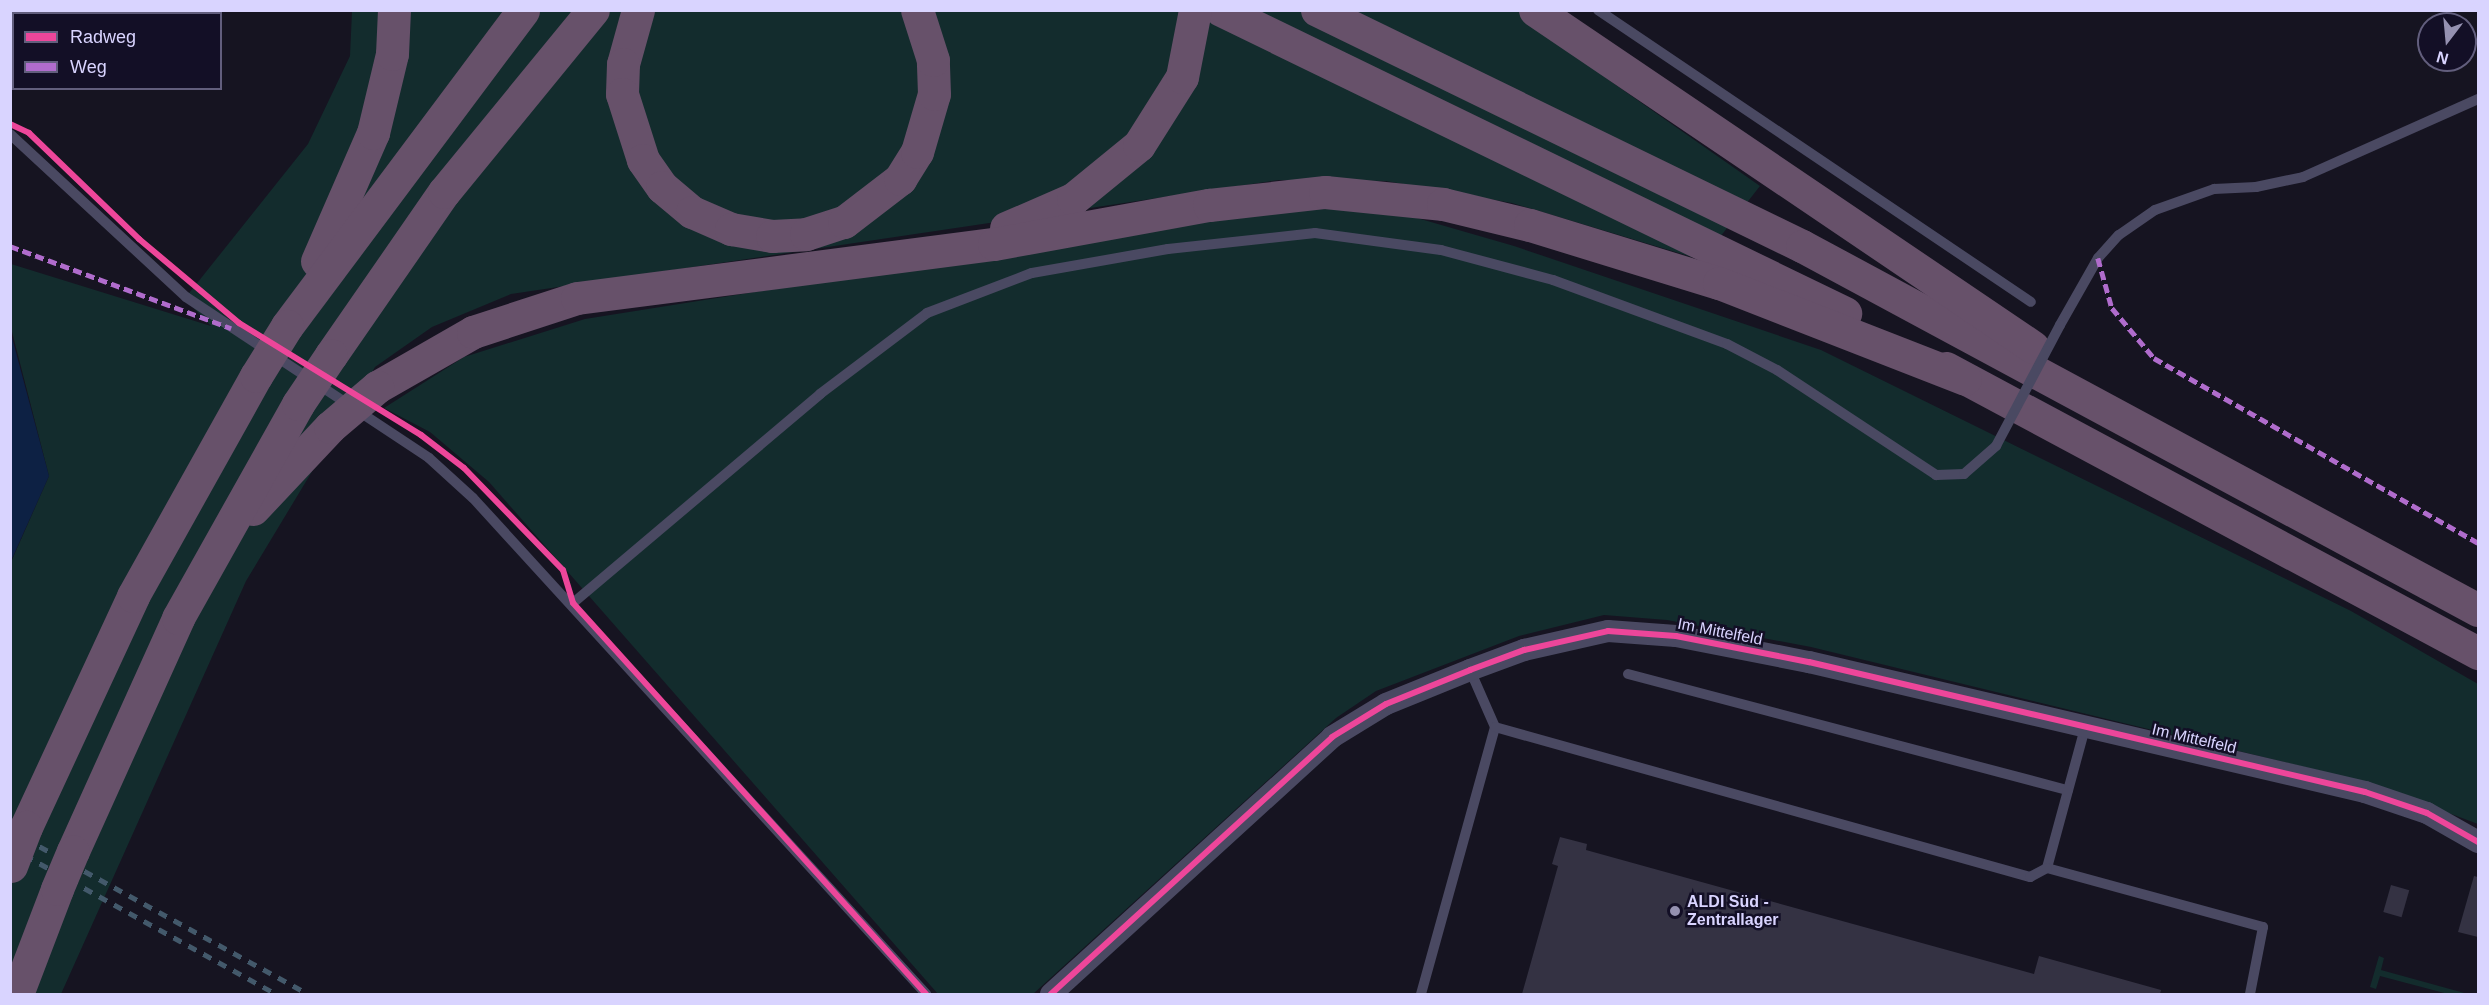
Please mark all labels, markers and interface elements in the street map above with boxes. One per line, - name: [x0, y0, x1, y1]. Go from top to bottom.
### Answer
- legend: [12, 12, 222, 90]
- north arrow: [2417, 12, 2477, 72]
- text: Radweg: [70, 27, 136, 47]
- text: N: [2435, 48, 2450, 68]
- text: Weg: [70, 57, 107, 77]
- street label: Im Mittelfeld: [1676, 614, 1764, 650]
- street label: Im Mittelfeld: [2150, 720, 2238, 758]
- place label: ALDI Süd - Zentrallager: [1687, 892, 1779, 930]
- marker: ALDI Süd - Zentrallager: [1668, 904, 1682, 918]

